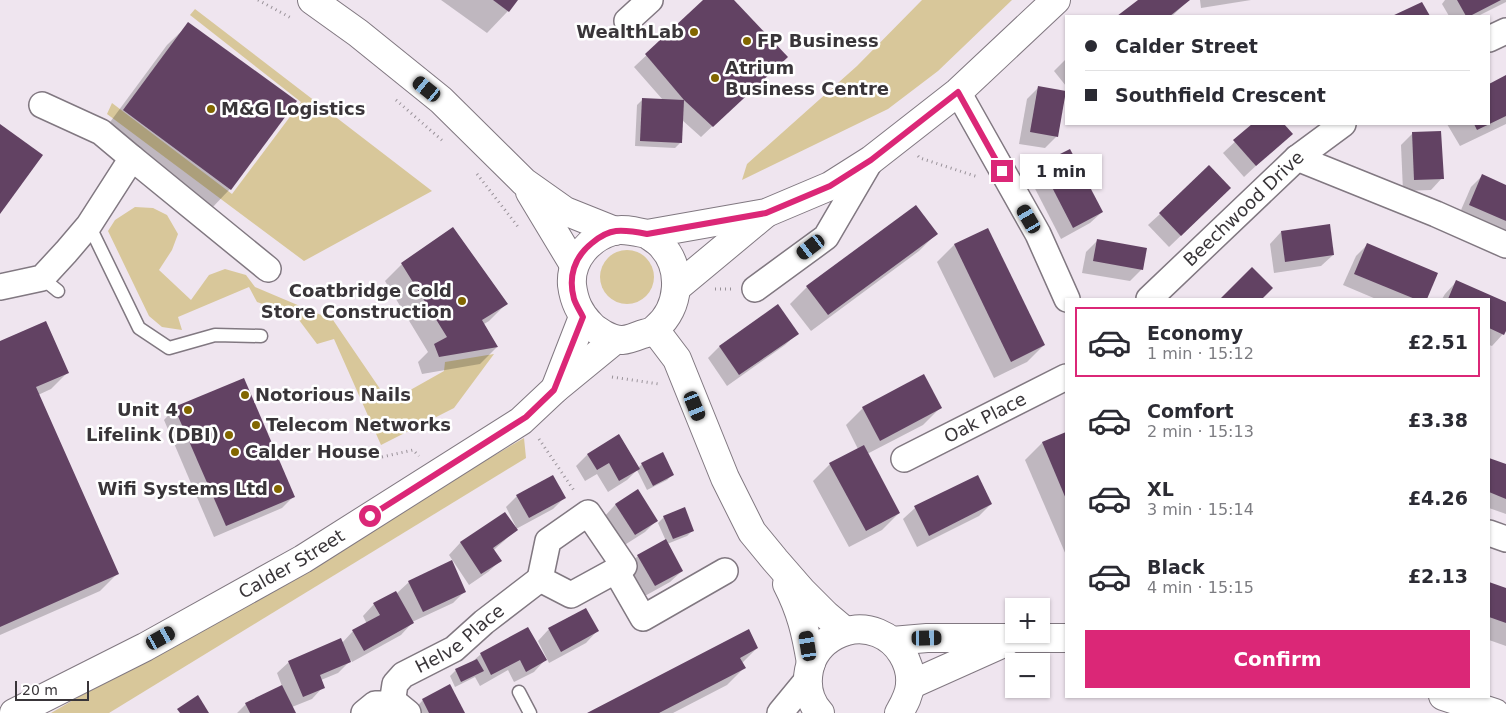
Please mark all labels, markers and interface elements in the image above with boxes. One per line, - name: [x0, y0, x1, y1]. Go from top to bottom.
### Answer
- place label: WealthLab: [576, 21, 684, 42]
- marker: WealthLab: [688, 26, 700, 38]
- place label: FP Business: [757, 30, 879, 51]
- marker: FP Business: [741, 35, 753, 47]
- text: Calder Street: [1115, 35, 1258, 57]
- place label: Atrium Business Centre: [725, 57, 889, 99]
- marker: Atrium Business Centre: [709, 72, 721, 84]
- car: [410, 74, 443, 104]
- text: Southfield Crescent: [1115, 84, 1326, 106]
- place label: M&G Logistics: [221, 98, 365, 119]
- marker: M&G Logistics: [205, 103, 217, 115]
- street label: Beechwood Drive: [1179, 146, 1308, 270]
- callout: 1 min: [1020, 154, 1102, 188]
- route end: [991, 160, 1013, 182]
- text: 1 min: [1036, 162, 1086, 181]
- car: [1015, 202, 1042, 236]
- car: [794, 232, 827, 262]
- place label: Coatbridge Cold Store Construction: [261, 280, 452, 322]
- marker: Coatbridge Cold Store Construction: [456, 295, 468, 307]
- icon: car: [1087, 320, 1132, 365]
- text: Economy: [1147, 322, 1243, 344]
- text: £2.51: [1408, 331, 1468, 353]
- text: 1 min · 15:12: [1147, 344, 1254, 363]
- place label: Notorious Nails: [255, 384, 411, 405]
- street label: Oak Place: [940, 388, 1030, 447]
- marker: Notorious Nails: [239, 389, 251, 401]
- car: [682, 389, 707, 423]
- icon: car: [1087, 398, 1132, 443]
- place label: Unit 4: [117, 399, 178, 420]
- text: Comfort: [1147, 400, 1234, 422]
- marker: Unit 4: [182, 404, 194, 416]
- text: £3.38: [1408, 409, 1468, 431]
- place label: Telecom Networks: [266, 414, 451, 435]
- marker: Telecom Networks: [250, 419, 262, 431]
- text: 2 min · 15:13: [1147, 422, 1254, 441]
- place label: Lifelink (DBI): [86, 424, 219, 445]
- marker: Lifelink (DBI): [223, 429, 235, 441]
- place label: Calder House: [245, 441, 380, 462]
- marker: Calder House: [229, 446, 241, 458]
- icon: car: [1087, 476, 1132, 521]
- place label: Wifi Systems Ltd: [97, 478, 268, 499]
- text: XL: [1147, 478, 1174, 500]
- marker: Wifi Systems Ltd: [272, 483, 284, 495]
- text: £4.26: [1408, 487, 1468, 509]
- text: 3 min · 15:14: [1147, 500, 1254, 519]
- route start: [359, 505, 381, 527]
- street label: Calder Street: [235, 525, 348, 603]
- icon: car: [1087, 554, 1132, 599]
- text: Black: [1147, 556, 1205, 578]
- text: £2.13: [1408, 565, 1468, 587]
- text: 4 min · 15:15: [1147, 578, 1254, 597]
- map controls: [1005, 598, 1050, 698]
- button: +: [1005, 598, 1050, 643]
- street label: Helve Place: [412, 599, 508, 677]
- car: [144, 624, 177, 652]
- car: [798, 630, 817, 662]
- car: [911, 630, 942, 646]
- button: Confirm: [1085, 630, 1470, 688]
- button: −: [1005, 653, 1050, 698]
- scale bar: [15, 678, 89, 701]
- text: 20 m: [22, 682, 58, 698]

